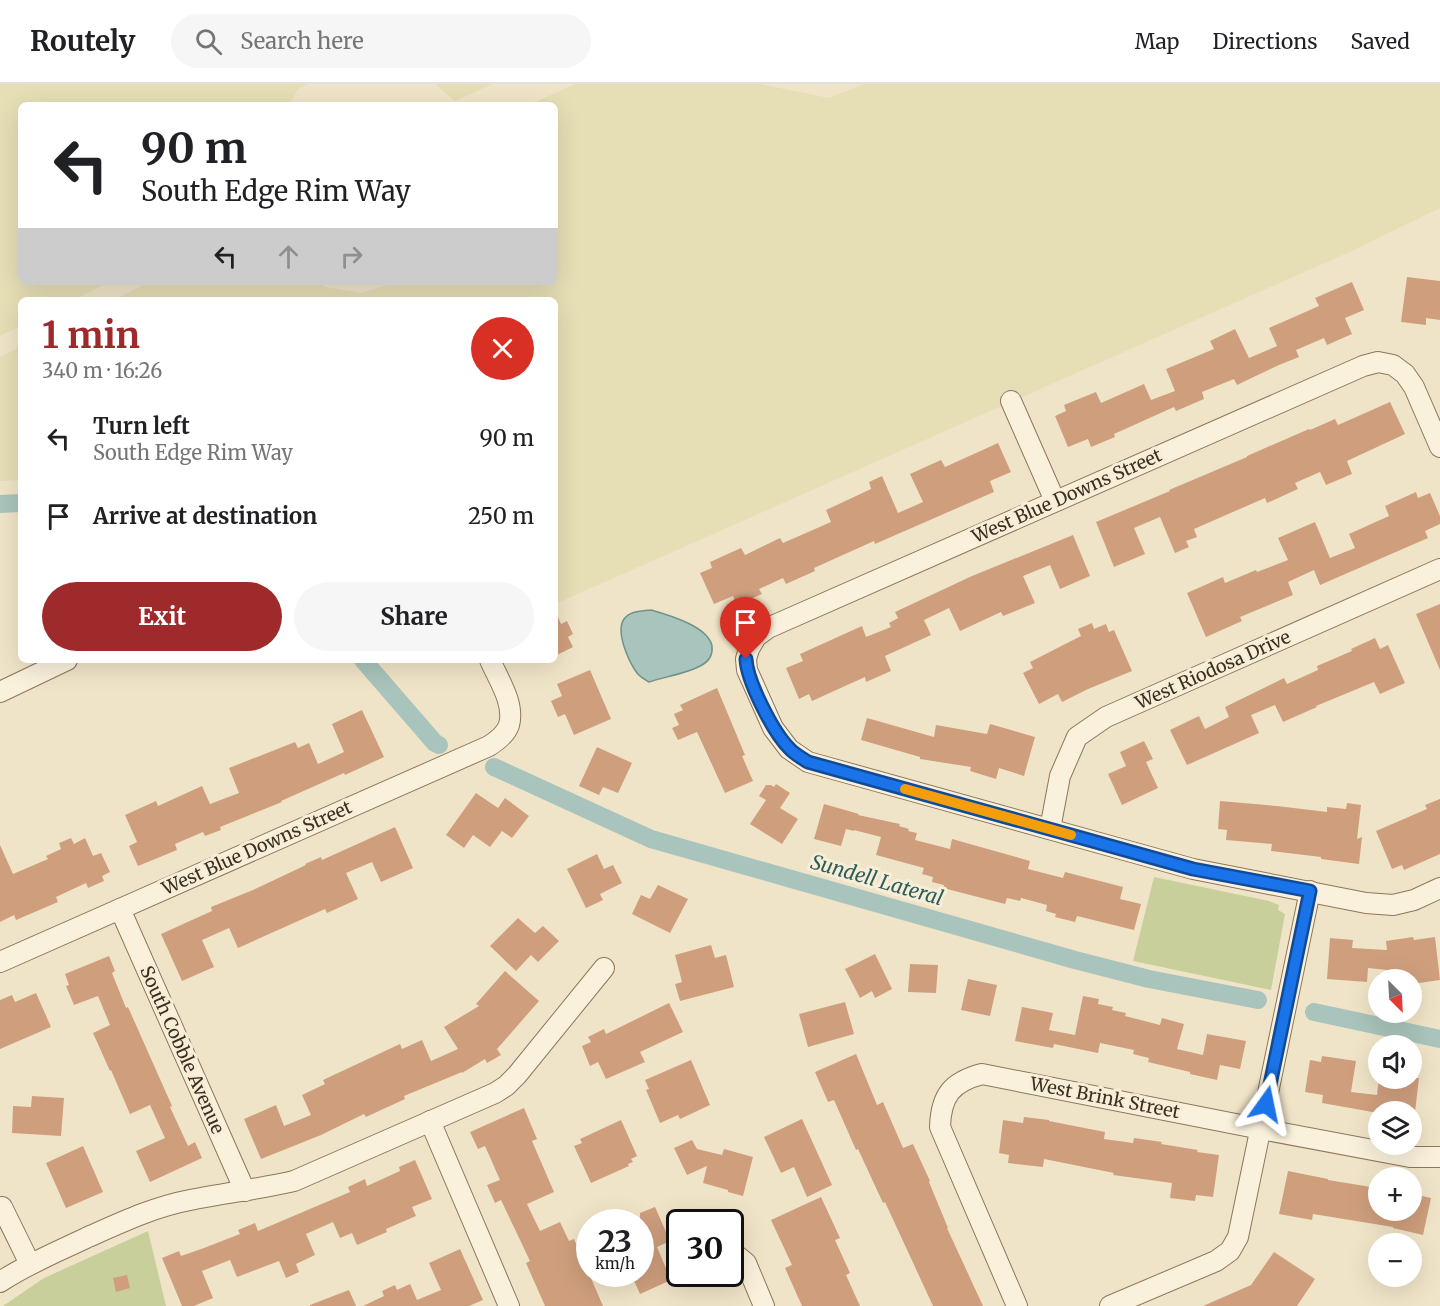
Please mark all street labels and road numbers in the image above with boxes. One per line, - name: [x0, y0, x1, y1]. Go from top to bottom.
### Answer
- street label: West Blue Downs Street: [967, 443, 1165, 548]
- street label: West Riodosa Drive: [1131, 625, 1294, 714]
- street label: West Blue Downs Street: [157, 795, 355, 900]
- street label: South Cobble Avenue: [135, 962, 230, 1137]
- street label: West Brink Street: [1027, 1072, 1182, 1123]

